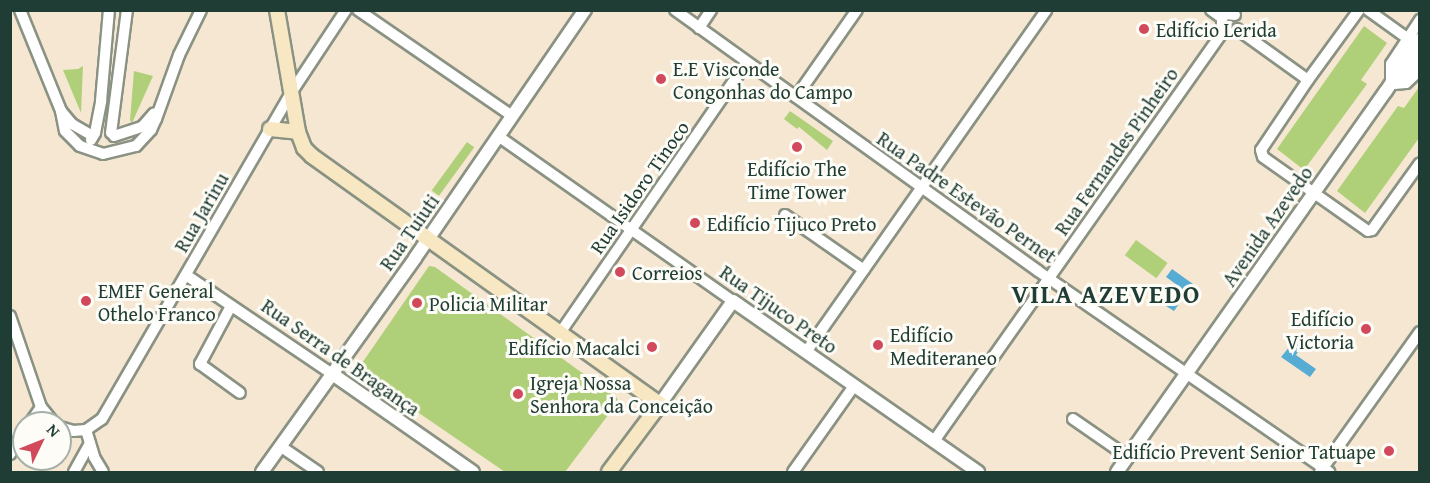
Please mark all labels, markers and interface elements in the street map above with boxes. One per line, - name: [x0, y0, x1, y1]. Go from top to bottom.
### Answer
- place label: Edifício Lerida: [1156, 17, 1277, 41]
- marker: Edifício Lerida: [1137, 22, 1151, 36]
- place label: E.E Visconde Congonhas do Campo: [673, 56, 853, 103]
- street label: Rua Fernandes Pinheiro: [1049, 63, 1183, 239]
- marker: E.E Visconde Congonhas do Campo: [654, 72, 668, 86]
- street label: Rua Isidoro Tinoco: [584, 116, 694, 258]
- street label: Rua Padre Estevão Pernet: [873, 126, 1061, 268]
- marker: Edifício The Time Tower: [790, 140, 804, 154]
- place label: Edifício The Time Tower: [747, 156, 847, 203]
- street label: Avenida Azevedo: [1217, 161, 1317, 291]
- street label: Rua Jarinu: [169, 168, 233, 256]
- street label: Rua Tuiuti: [374, 189, 444, 275]
- place label: Edifício Tijuco Preto: [707, 211, 876, 235]
- marker: Edifício Tijuco Preto: [688, 216, 702, 230]
- place label: Correios: [632, 260, 702, 284]
- street label: Rua Tijuco Preto: [716, 260, 842, 358]
- marker: Correios: [613, 265, 627, 279]
- place label: EMEF General Othelo Franco: [98, 278, 216, 325]
- district label: VILA AZEVEDO: [1011, 278, 1201, 310]
- place label: Policia Militar: [429, 291, 548, 315]
- street label: Rua Serra de Bragança: [257, 293, 425, 421]
- marker: EMEF General Othelo Franco: [79, 294, 93, 308]
- marker: Policia Militar: [410, 296, 424, 310]
- place label: Edifício Victoria: [1286, 306, 1354, 353]
- place label: Edifício Mediteraneo: [890, 322, 997, 369]
- marker: Edifício Victoria: [1359, 322, 1373, 336]
- place label: Edifício Macalci: [508, 335, 640, 359]
- marker: Edifício Mediteraneo: [871, 338, 885, 352]
- marker: Edifício Macalci: [645, 340, 659, 354]
- place label: Igreja Nossa Senhora da Conceição: [530, 371, 713, 418]
- marker: Igreja Nossa Senhora da Conceição: [511, 387, 525, 401]
- north arrow: [12, 411, 72, 471]
- text: N: [41, 418, 66, 442]
- place label: Edifício Prevent Senior Tatuape: [1113, 439, 1376, 463]
- marker: Edifício Prevent Senior Tatuape: [1380, 442, 1398, 460]

